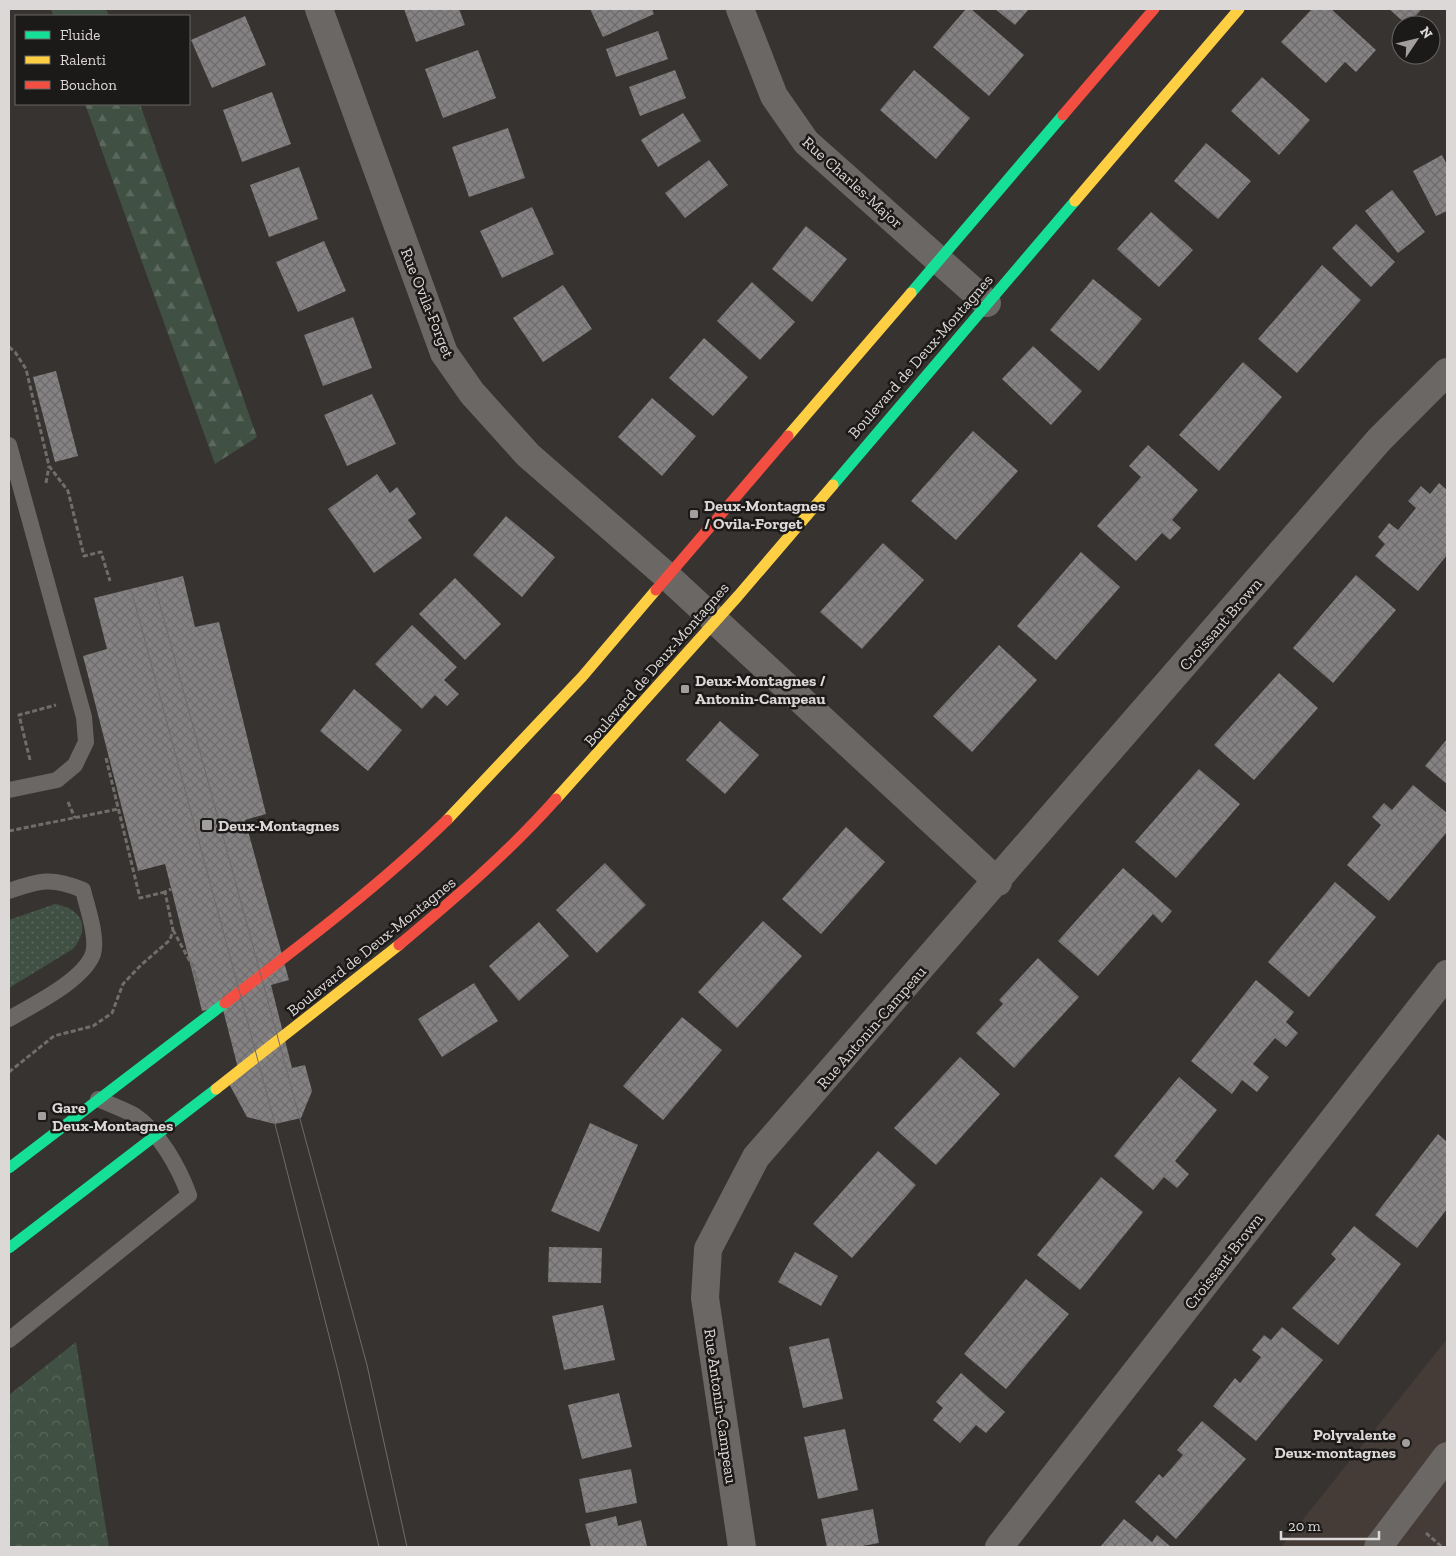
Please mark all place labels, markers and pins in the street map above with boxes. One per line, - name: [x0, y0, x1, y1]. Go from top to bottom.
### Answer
- place label: Deux-Montagnes / Ovila-Forget: [704, 496, 825, 533]
- marker: Deux-Montagnes / Ovila-Forget: [688, 508, 700, 520]
- place label: Deux-Montagnes / Antonin-Campeau: [695, 671, 826, 708]
- marker: Deux-Montagnes / Antonin-Campeau: [679, 683, 691, 695]
- place label: Deux-Montagnes: [218, 816, 339, 835]
- marker: Deux-Montagnes: [200, 818, 214, 832]
- place label: Gare Deux-Montagnes: [52, 1098, 173, 1135]
- marker: Gare Deux-Montagnes: [36, 1110, 48, 1122]
- place label: Polyvalente Deux-montagnes: [1275, 1425, 1396, 1462]
- marker: Polyvalente Deux-montagnes: [1400, 1437, 1412, 1449]

